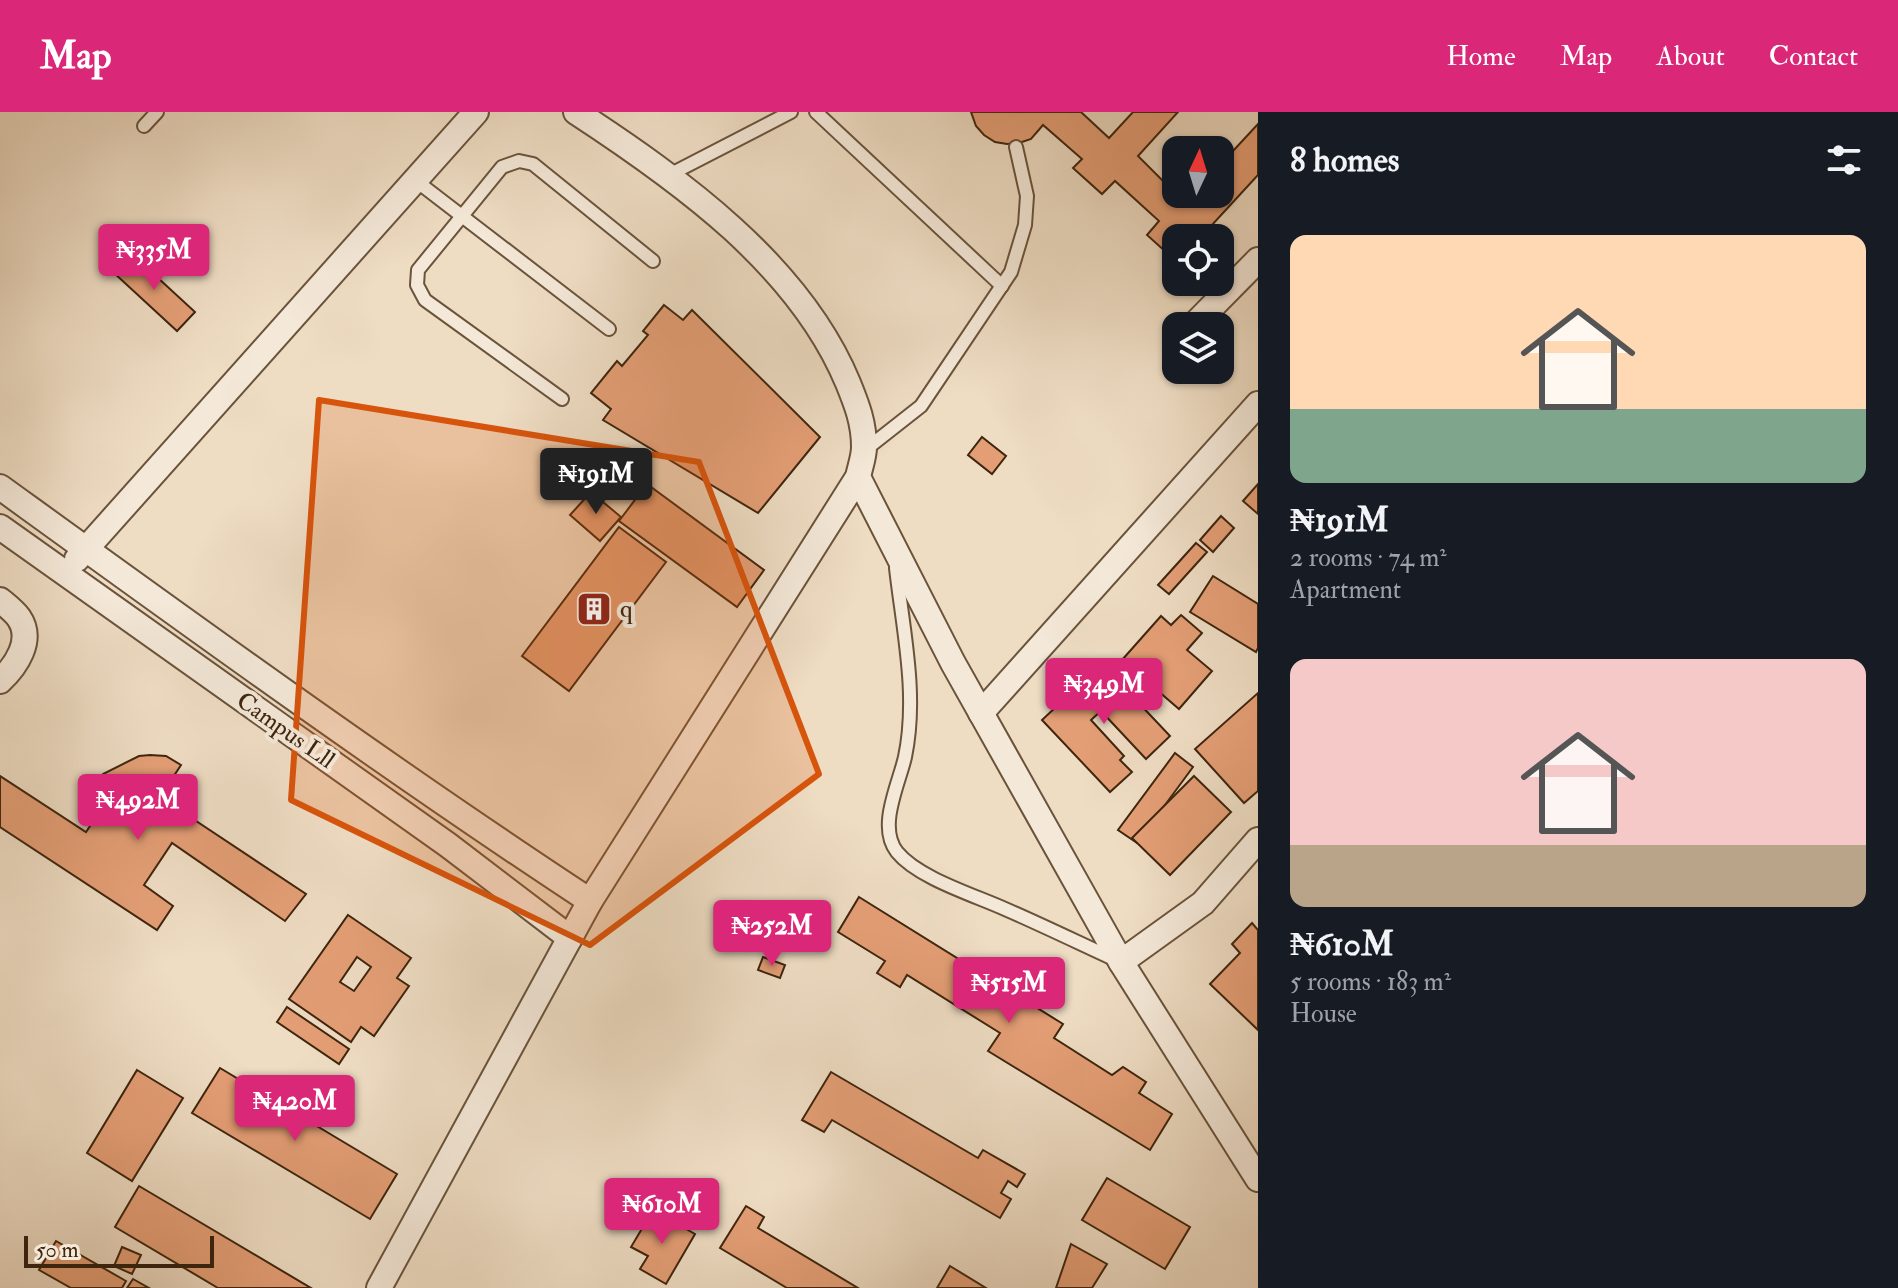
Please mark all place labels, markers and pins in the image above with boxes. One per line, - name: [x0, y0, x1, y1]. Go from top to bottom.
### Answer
- pin: ₦335M: [98, 224, 210, 292]
- pin: ₦191M: [540, 448, 652, 516]
- building icon: q: [575, 590, 613, 628]
- place label: q: [620, 594, 633, 625]
- pin: ₦349M: [1048, 658, 1160, 726]
- pin: ₦492M: [82, 774, 194, 842]
- pin: ₦252M: [716, 900, 828, 968]
- pin: ₦515M: [953, 957, 1065, 1025]
- pin: ₦420M: [239, 1075, 351, 1143]
- pin: ₦610M: [606, 1178, 718, 1246]

